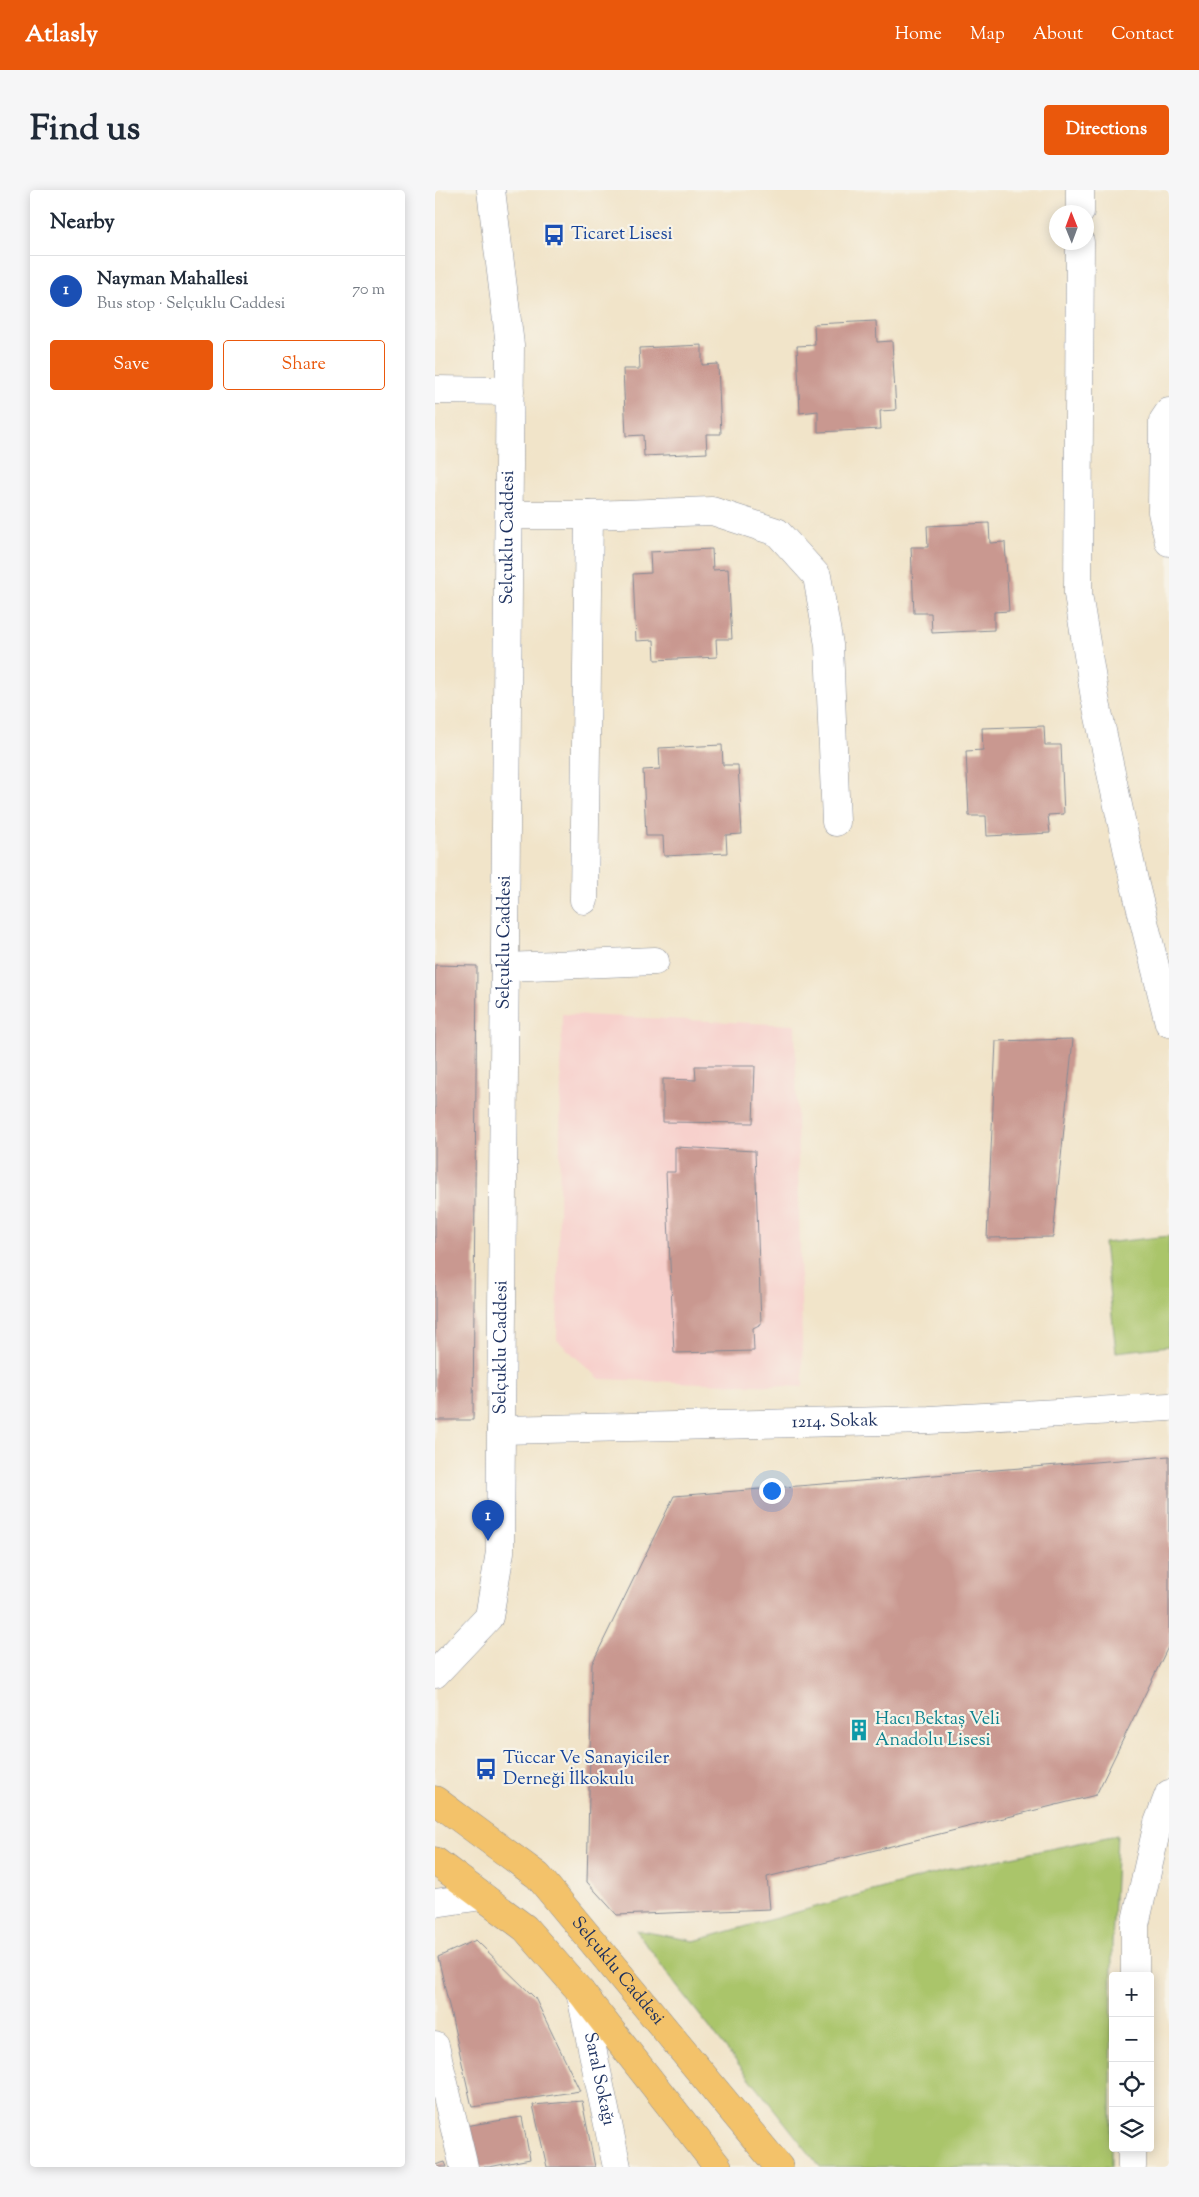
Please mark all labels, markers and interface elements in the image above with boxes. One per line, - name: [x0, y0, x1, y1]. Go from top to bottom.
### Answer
- text: Atlasly: [25, 18, 98, 52]
- text: Home: [895, 22, 942, 48]
- text: Map: [970, 22, 1005, 48]
- text: About: [1033, 22, 1083, 48]
- text: Contact: [1111, 22, 1174, 48]
- text: Find us: [30, 105, 140, 156]
- button: Directions: [1044, 105, 1169, 155]
- north arrow: [1049, 205, 1094, 250]
- text: Nearby: [50, 208, 115, 238]
- bus stop icon: Ticaret Lisesi: [541, 222, 567, 248]
- place label: Ticaret Lisesi: [571, 222, 673, 248]
- text: Nayman Mahallesi: [97, 266, 248, 293]
- text: 1: [63, 279, 69, 302]
- text: 70 m: [352, 279, 385, 302]
- text: Bus stop · Selçuklu Caddesi: [97, 293, 285, 316]
- button: Save: [50, 340, 213, 390]
- button: Share: [223, 340, 385, 390]
- street label: Selçuklu Caddesi: [495, 470, 522, 605]
- street label: Selçuklu Caddesi: [491, 875, 519, 1010]
- street label: Selçuklu Caddesi: [488, 1280, 515, 1415]
- street label: 1214. Sokak: [791, 1408, 879, 1436]
- your location: [759, 1478, 785, 1504]
- pin: 1: [472, 1500, 504, 1541]
- place label: Hacı Bektaş Veli Anadolu Lisesi: [875, 1707, 1000, 1754]
- building icon: Hacı Bektaş Veli Anadolu Lisesi: [846, 1717, 872, 1743]
- place label: Tüccar Ve Sanayiciler Derneği İlkokulu: [503, 1746, 669, 1793]
- bus stop icon: Tüccar Ve Sanayiciler Derneği İlkokulu: [473, 1756, 499, 1782]
- street label: Selçuklu Caddesi: [564, 1912, 670, 2031]
- map controls: [1109, 1972, 1154, 2152]
- button: +: [1109, 1972, 1154, 2017]
- button: −: [1109, 2017, 1154, 2062]
- street label: Saral Sokağı: [576, 2030, 621, 2128]
- button: locate: [1109, 2062, 1154, 2107]
- button: layers: [1109, 2107, 1154, 2152]

